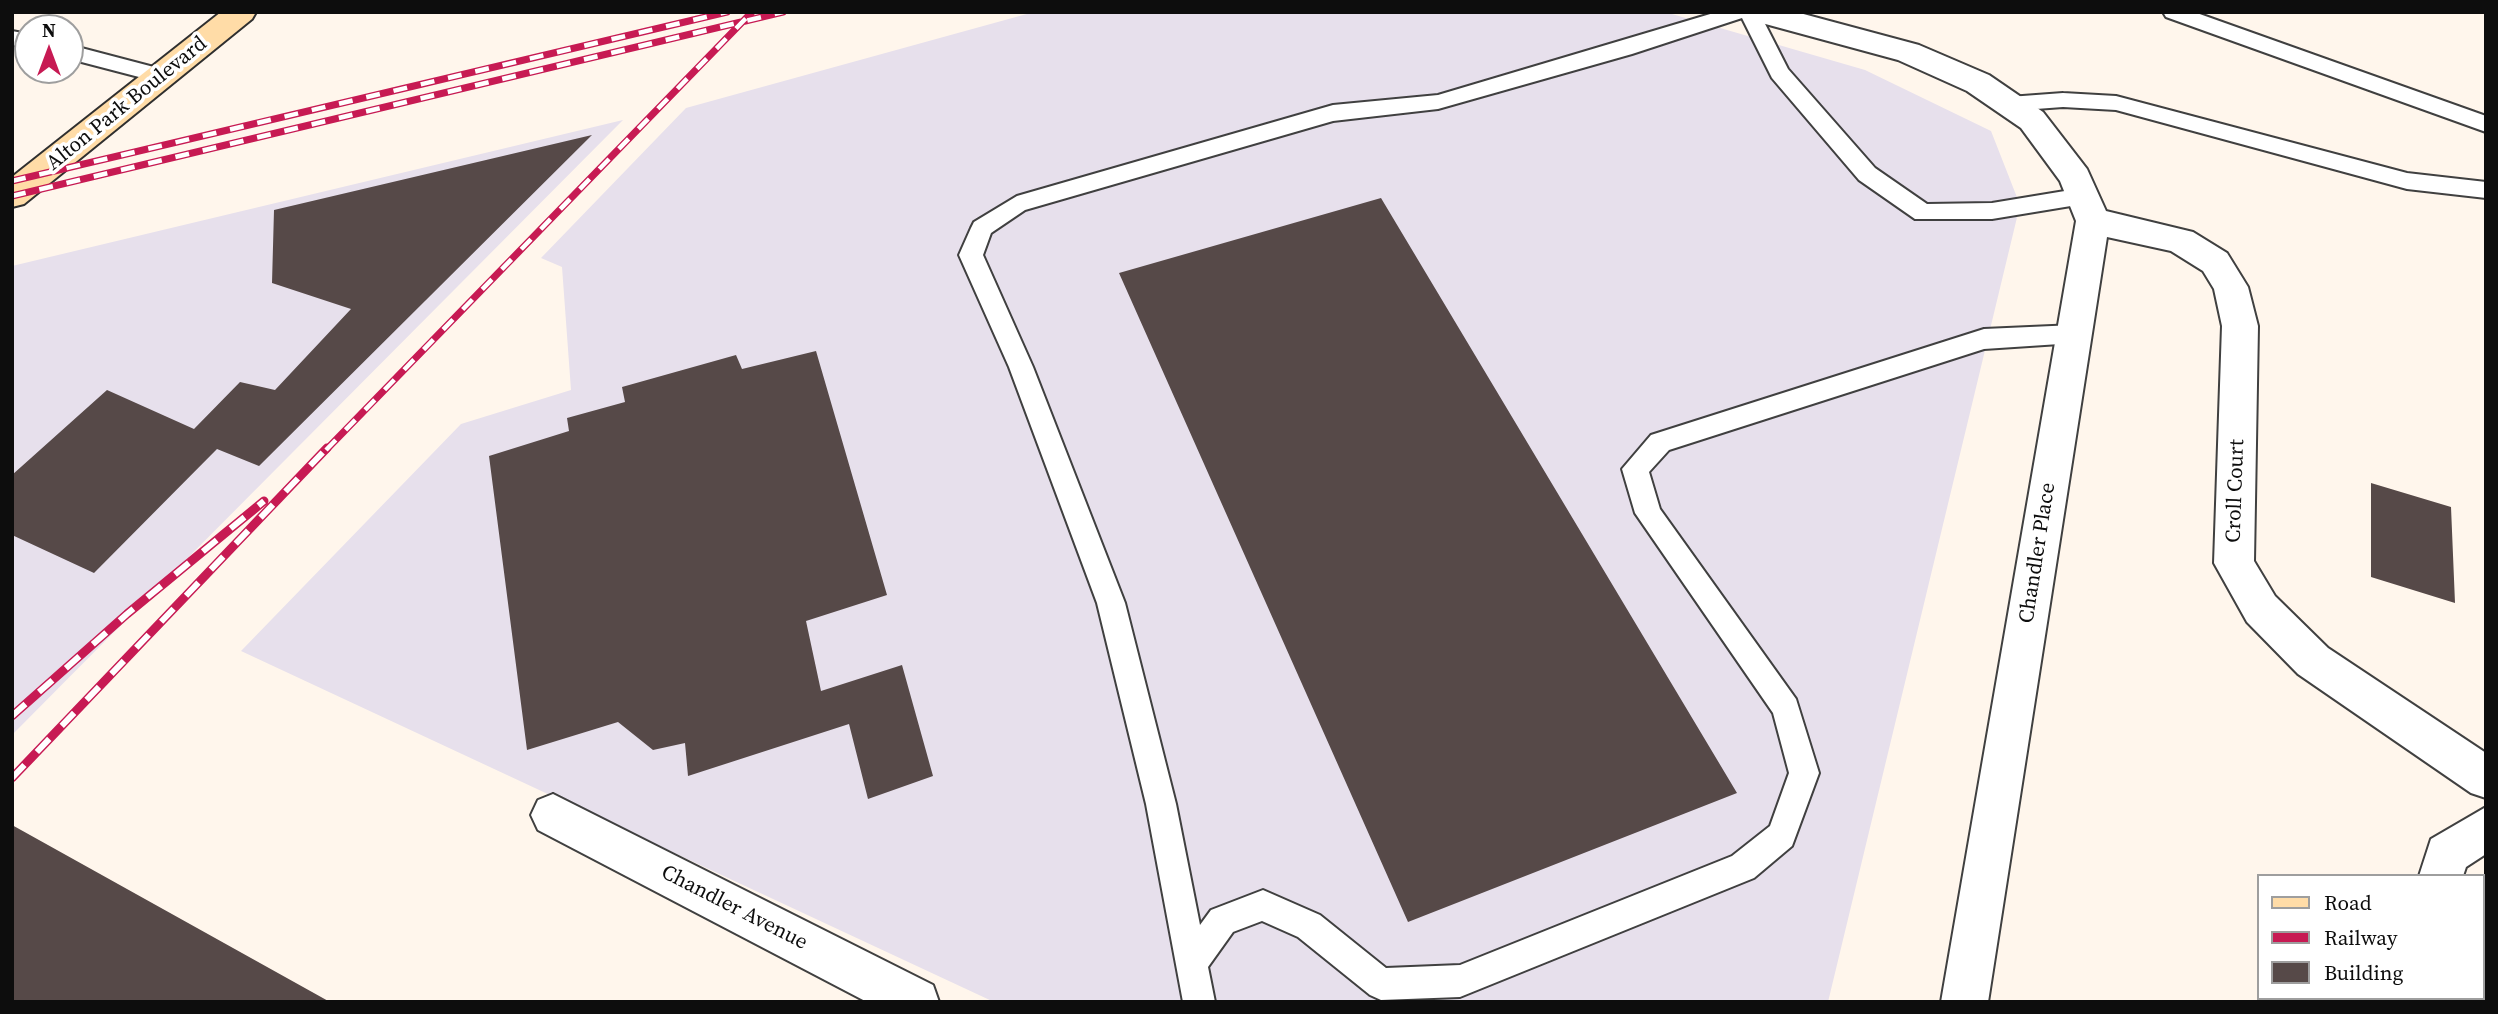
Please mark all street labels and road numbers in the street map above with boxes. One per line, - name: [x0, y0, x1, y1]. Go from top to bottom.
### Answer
- street label: Alton Park Boulevard: [42, 32, 212, 176]
- street label: Croll Court: [2222, 439, 2250, 543]
- street label: Chandler Place: [2014, 481, 2062, 625]
- street label: Chandler Avenue: [657, 860, 811, 956]

